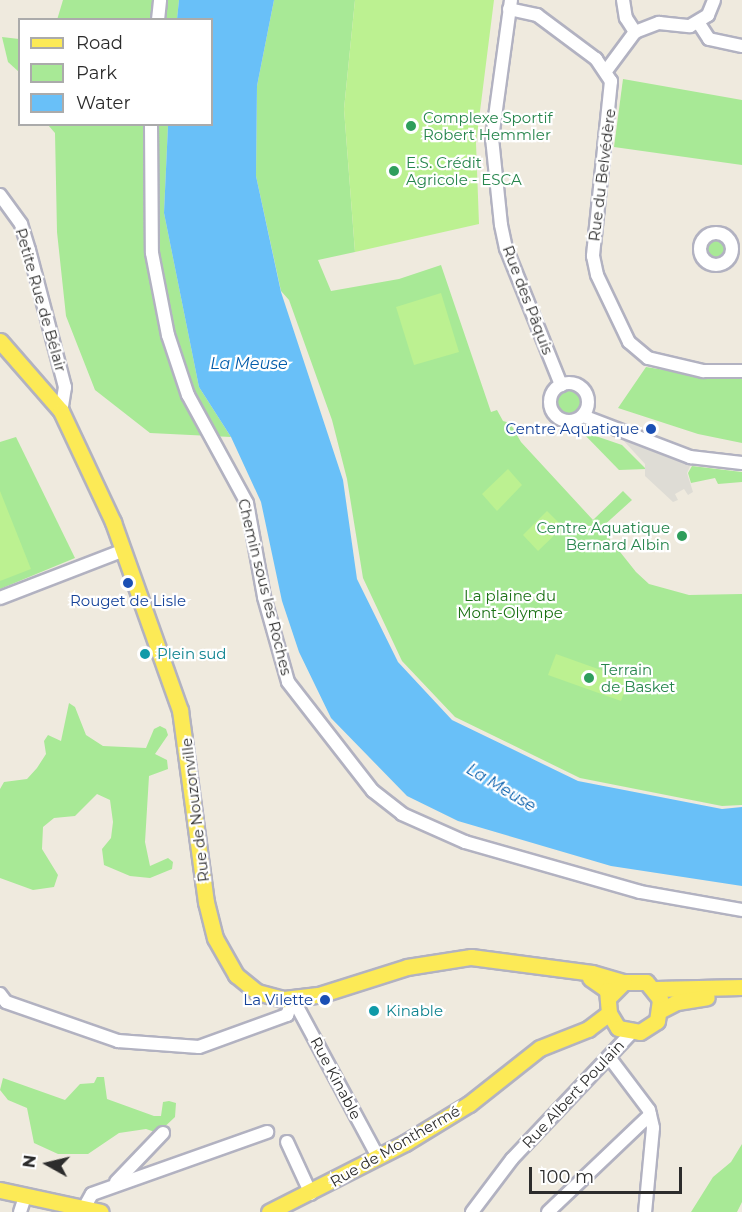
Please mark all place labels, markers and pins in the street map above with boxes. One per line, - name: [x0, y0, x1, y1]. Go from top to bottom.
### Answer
- place label: Complexe Sportif Robert Hemmler: [423, 108, 553, 143]
- marker: Complexe Sportif Robert Hemmler: [404, 119, 418, 133]
- place label: E.S. Crédit Agricole - ESCA: [406, 153, 522, 188]
- marker: E.S. Crédit Agricole - ESCA: [387, 164, 401, 178]
- place label: Centre Aquatique: [505, 420, 639, 438]
- marker: Centre Aquatique: [644, 422, 658, 436]
- place label: Centre Aquatique Bernard Albin: [536, 518, 670, 553]
- marker: Centre Aquatique Bernard Albin: [675, 529, 689, 543]
- marker: Rouget de Lisle: [121, 576, 135, 590]
- place label: Rouget de Lisle: [70, 592, 186, 610]
- place label: Plein sud: [157, 645, 227, 663]
- marker: Plein sud: [138, 647, 152, 661]
- place label: Terrain de Basket: [601, 660, 675, 695]
- marker: Terrain de Basket: [582, 671, 596, 685]
- place label: La Vilette: [243, 991, 313, 1009]
- marker: La Vilette: [318, 993, 332, 1007]
- place label: Kinable: [386, 1002, 443, 1020]
- marker: Kinable: [367, 1004, 381, 1018]

